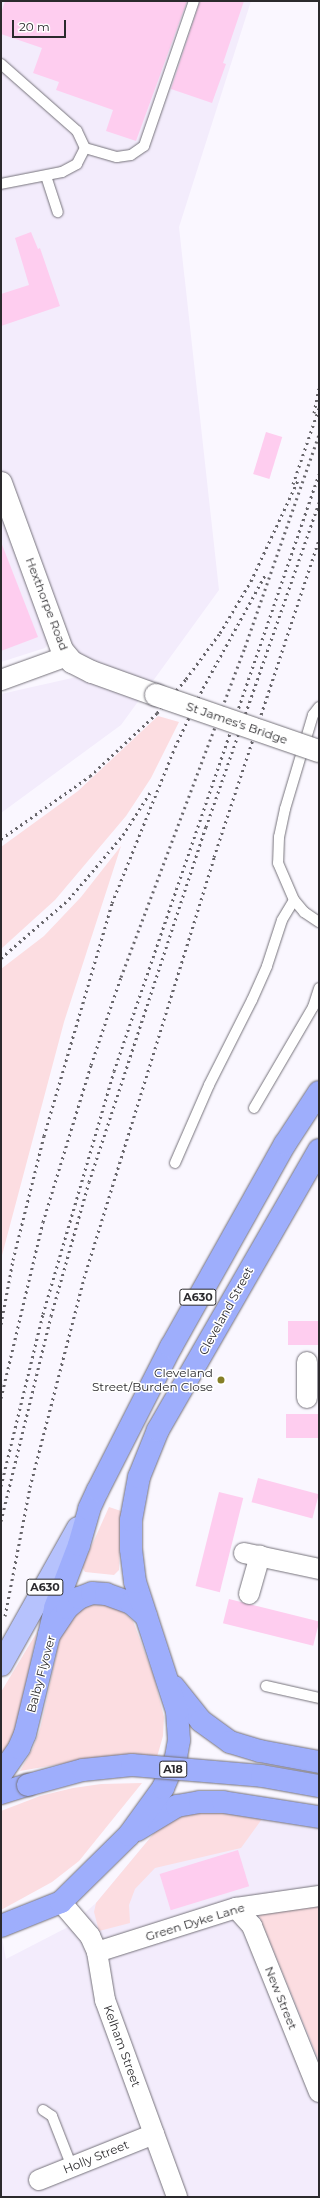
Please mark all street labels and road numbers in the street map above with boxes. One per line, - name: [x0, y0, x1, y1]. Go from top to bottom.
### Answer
- street label: Hexthorpe Road: [23, 556, 71, 652]
- street label: St James's Bridge: [184, 699, 290, 747]
- street label: Cleveland Street: [196, 1264, 256, 1358]
- road number: A630: [179, 1288, 217, 1306]
- road number: A630: [26, 1578, 64, 1596]
- street label: Balby Flyover: [24, 1634, 58, 1714]
- road number: A18: [159, 1760, 187, 1778]
- street label: Green Dyke Lane: [144, 1900, 246, 1944]
- street label: New Street: [262, 1964, 300, 2032]
- street label: Kelham Street: [101, 2003, 143, 2089]
- street label: Holly Street: [61, 2137, 131, 2177]

